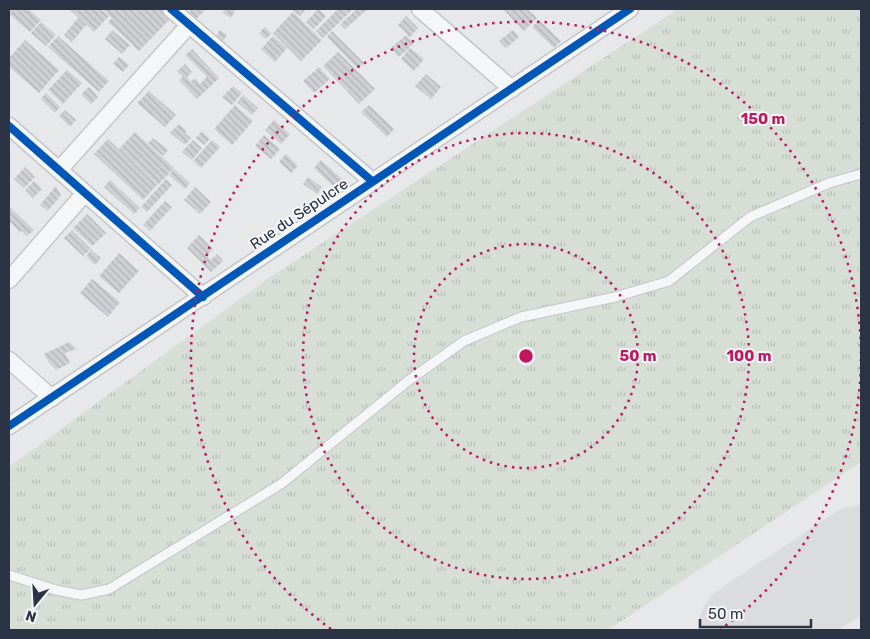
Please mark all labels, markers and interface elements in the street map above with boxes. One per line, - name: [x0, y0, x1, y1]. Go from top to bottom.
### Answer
- text: 150 m: [741, 110, 785, 128]
- street label: Rue du Sépulcre: [247, 175, 351, 253]
- centre of rings: [517, 347, 535, 365]
- text: 50 m: [620, 347, 656, 365]
- text: 100 m: [727, 347, 771, 365]
- north arrow: [10, 579, 60, 629]
- scale bar: [700, 596, 811, 628]
- text: 50 m: [708, 605, 743, 623]
- text: N: [24, 606, 39, 626]

